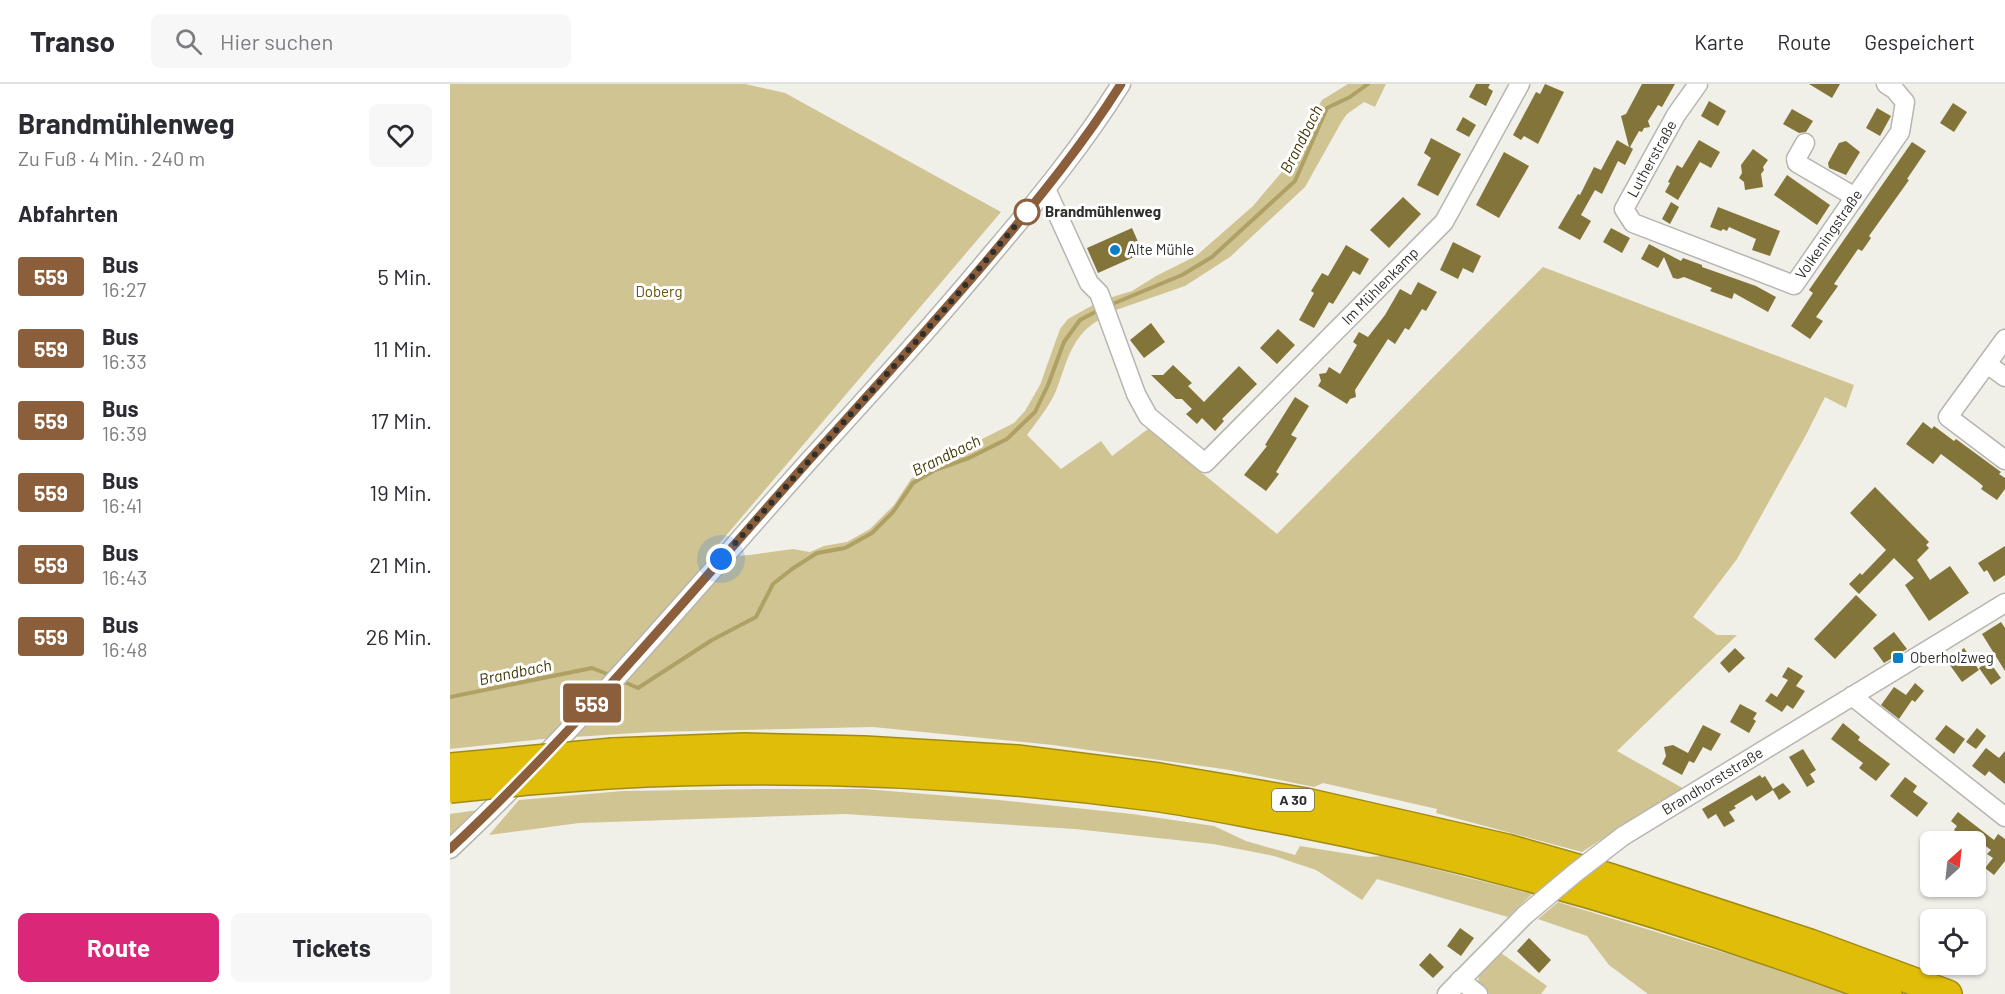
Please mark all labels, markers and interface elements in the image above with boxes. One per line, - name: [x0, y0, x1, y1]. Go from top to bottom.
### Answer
- search box: [151, 14, 571, 68]
- text: Transo: [30, 24, 115, 58]
- icon: search: [172, 25, 205, 58]
- text: Hier suchen: [220, 28, 333, 54]
- text: Karte: [1694, 29, 1744, 54]
- text: Route: [1777, 29, 1831, 54]
- text: Gespeichert: [1864, 29, 1975, 54]
- water label: Brandbach: [1275, 102, 1326, 176]
- button: heart: [369, 104, 432, 167]
- text: Brandmühlenweg: [18, 106, 234, 140]
- street label: Lutherstraße: [1623, 117, 1680, 200]
- text: Zu Fuß · 4 Min. · 240 m: [18, 146, 205, 170]
- street label: Volkeningstraße: [1791, 186, 1865, 282]
- marker: Brandmühlenweg: [1014, 199, 1040, 225]
- text: Abfahrten: [18, 200, 118, 226]
- place label: Brandmühlenweg: [1045, 202, 1161, 220]
- place label: Alte Mühle: [1127, 240, 1194, 258]
- marker: Alte Mühle: [1108, 243, 1122, 257]
- street label: Im Mühlenkamp: [1337, 243, 1422, 328]
- text: Bus: [102, 251, 139, 277]
- text: 5 Min.: [377, 263, 432, 289]
- text: 559: [34, 264, 68, 289]
- text: 16:27: [102, 277, 146, 301]
- park label: Doberg: [636, 282, 682, 300]
- text: Bus: [102, 323, 139, 349]
- text: 11 Min.: [373, 335, 432, 361]
- text: 559: [34, 336, 68, 361]
- text: 16:33: [102, 349, 147, 373]
- text: Bus: [102, 395, 139, 421]
- text: 17 Min.: [371, 407, 432, 433]
- text: 559: [34, 408, 68, 433]
- text: 16:39: [102, 421, 147, 445]
- water label: Brandbach: [908, 430, 983, 479]
- text: Bus: [102, 467, 139, 493]
- text: 19 Min.: [370, 479, 432, 505]
- text: 559: [34, 480, 68, 505]
- text: 16:41: [102, 493, 142, 517]
- text: Bus: [102, 539, 139, 565]
- your location: [706, 544, 736, 574]
- text: 21 Min.: [370, 551, 432, 577]
- text: 559: [34, 552, 68, 577]
- text: 16:43: [102, 565, 147, 589]
- text: Bus: [102, 611, 139, 637]
- text: 26 Min.: [366, 623, 432, 649]
- text: 559: [34, 624, 68, 649]
- text: 16:48: [102, 637, 148, 661]
- place label: Oberholzweg: [1910, 648, 1994, 666]
- marker: Oberholzweg: [1891, 651, 1905, 665]
- water label: Brandbach: [477, 655, 553, 688]
- line badge: 559: [558, 684, 626, 722]
- text: 559: [575, 691, 609, 716]
- street label: Brandhorststraße: [1658, 743, 1766, 818]
- road number: A 30: [1272, 789, 1314, 811]
- north arrow: [1920, 831, 1986, 897]
- map controls: [1920, 831, 1986, 975]
- button: locate: [1920, 909, 1986, 975]
- button: Route: [18, 913, 219, 982]
- button: Tickets: [231, 913, 432, 982]

